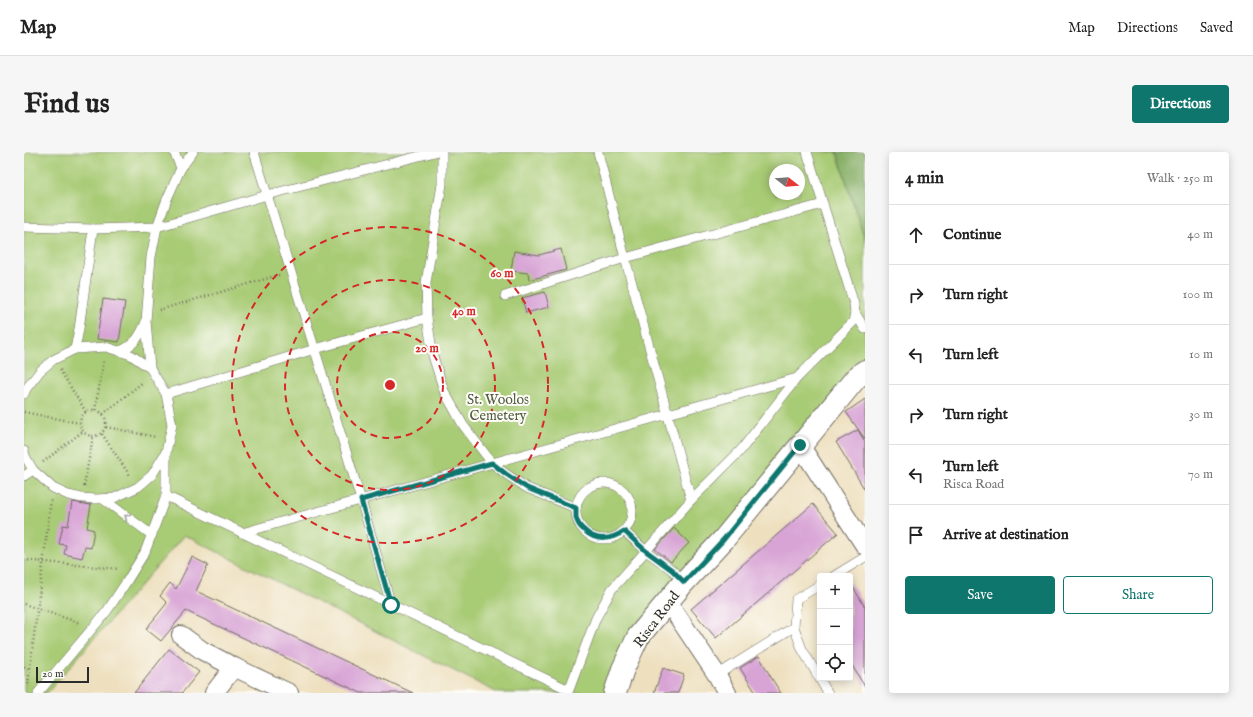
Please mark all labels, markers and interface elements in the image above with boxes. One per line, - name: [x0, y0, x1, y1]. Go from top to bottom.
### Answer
- text: Map: [20, 16, 56, 40]
- text: Map: [1068, 19, 1095, 37]
- text: Directions: [1117, 19, 1178, 37]
- text: Saved: [1200, 19, 1233, 37]
- button: Directions: [1132, 85, 1229, 123]
- text: Find us: [24, 87, 110, 122]
- north arrow: [769, 164, 805, 200]
- text: 4 min: [905, 168, 944, 189]
- text: Walk · 250 m: [1147, 170, 1213, 187]
- icon: ahead: [905, 224, 927, 246]
- text: Continue: [943, 225, 1001, 244]
- text: 40 m: [1187, 226, 1213, 243]
- text: 60 m: [491, 266, 514, 281]
- icon: right: [905, 284, 927, 306]
- text: Turn right: [943, 285, 1008, 304]
- text: 100 m: [1183, 286, 1213, 303]
- text: 40 m: [452, 304, 477, 319]
- text: 20 m: [415, 341, 439, 356]
- icon: left: [905, 344, 927, 366]
- text: Turn left: [943, 345, 999, 364]
- text: 10 m: [1189, 346, 1213, 363]
- centre of rings: [383, 378, 397, 392]
- park label: St. Woolos Cemetery: [467, 391, 529, 425]
- icon: right: [905, 404, 927, 426]
- text: Turn right: [943, 405, 1008, 424]
- text: 30 m: [1189, 406, 1213, 423]
- route end: [791, 436, 809, 454]
- text: Turn left: [943, 457, 999, 476]
- icon: left: [905, 464, 927, 486]
- text: 70 m: [1188, 466, 1213, 483]
- text: Risca Road: [943, 476, 1004, 493]
- one-way arrow: [125, 515, 132, 522]
- icon: arrive: [905, 524, 927, 546]
- text: Arrive at destination: [943, 525, 1069, 544]
- map controls: [817, 573, 853, 681]
- button: +: [817, 573, 853, 609]
- button: Save: [905, 576, 1055, 614]
- button: Share: [1063, 576, 1213, 614]
- street label: Risca Road: [630, 587, 684, 651]
- route start: [382, 596, 400, 614]
- button: −: [817, 609, 853, 645]
- button: locate: [817, 645, 853, 681]
- scale bar: [36, 665, 89, 684]
- text: 20 m: [42, 667, 63, 681]

